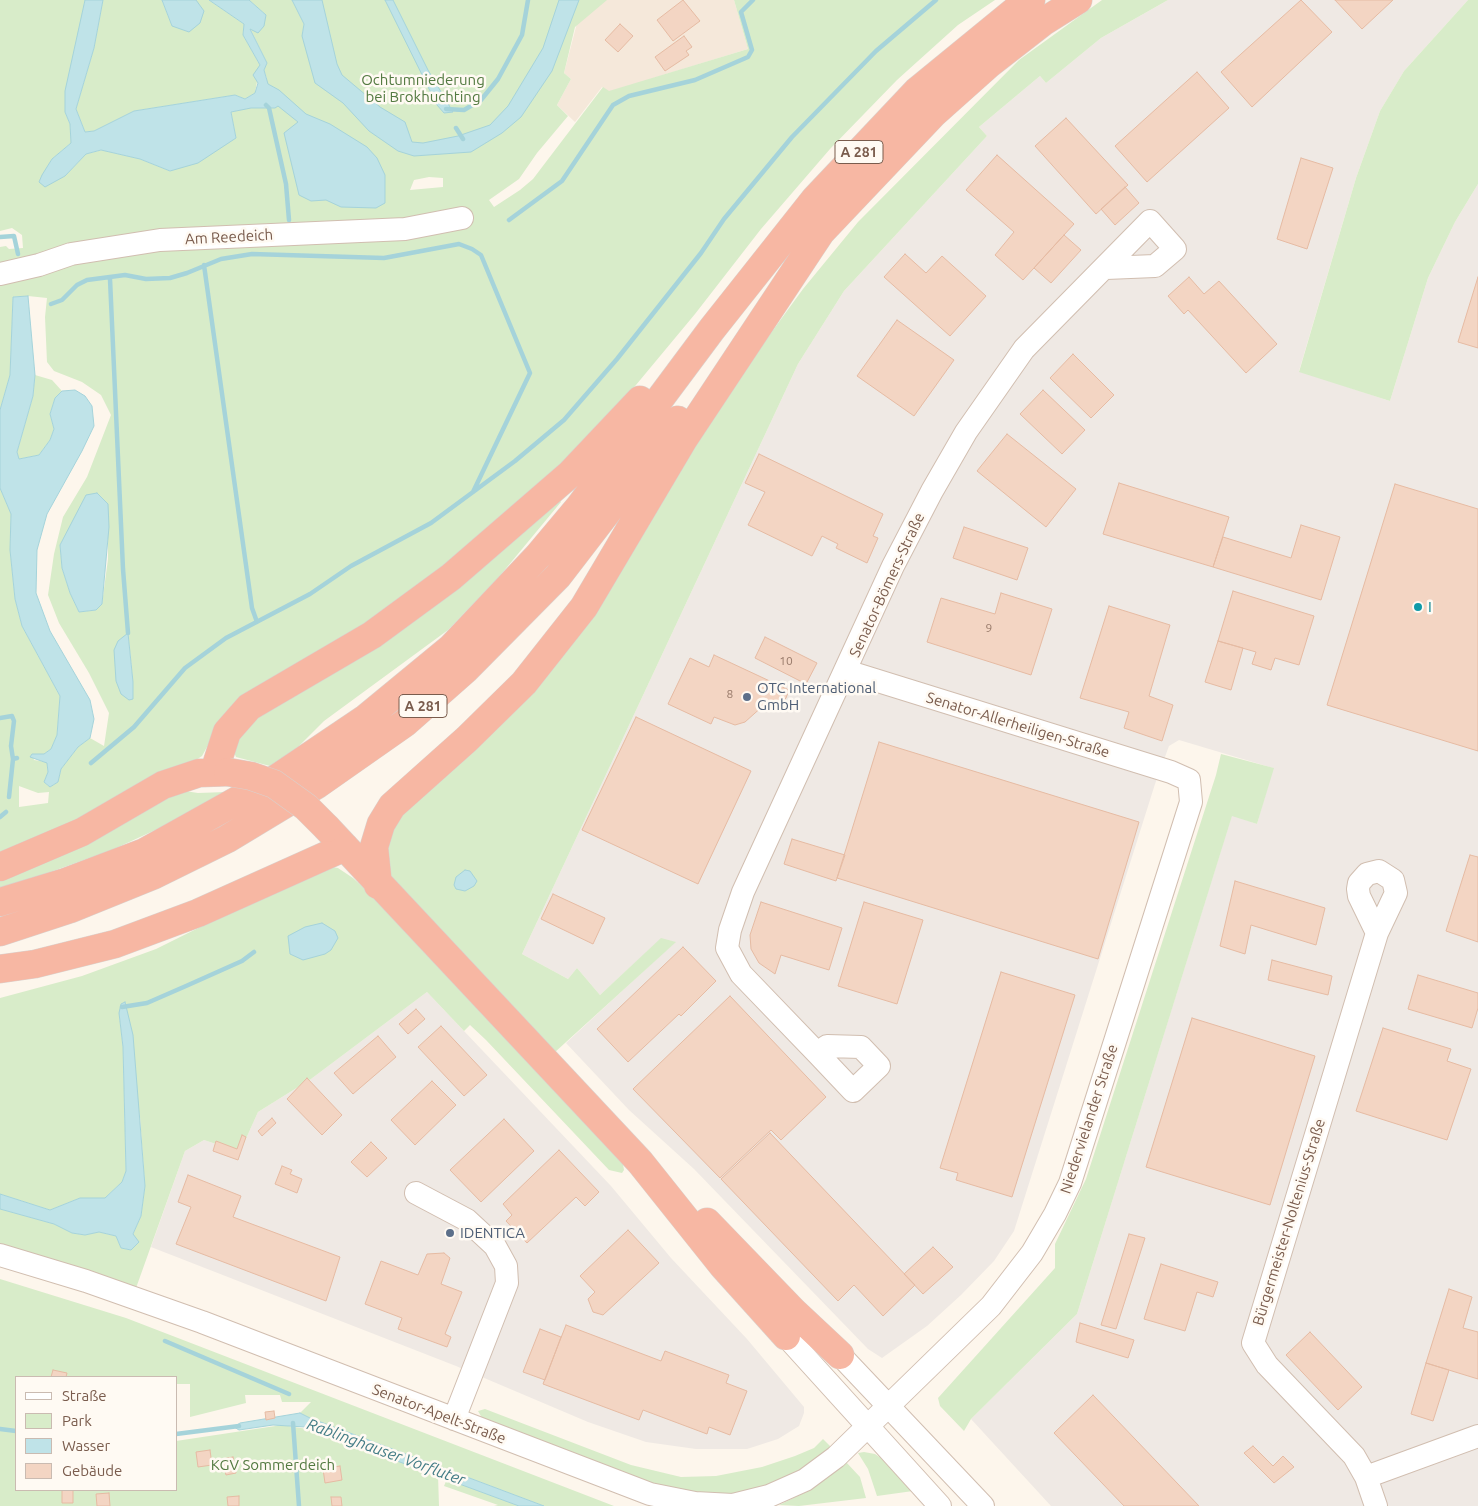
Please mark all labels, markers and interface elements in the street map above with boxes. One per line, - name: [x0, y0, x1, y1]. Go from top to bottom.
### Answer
- park label: Ochtumniederung bei Brokhuchting: [361, 71, 485, 106]
- road number: A 281: [835, 140, 883, 163]
- street label: Am Reedeich: [184, 226, 274, 248]
- street label: Senator-Bömers-Straße: [846, 510, 928, 660]
- place label: I: [1428, 598, 1432, 616]
- marker: I: [1412, 601, 1424, 613]
- house number: 9: [986, 621, 992, 635]
- house number: 10: [779, 654, 793, 668]
- place label: OTC International GmbH: [757, 679, 876, 714]
- house number: 8: [727, 687, 733, 701]
- street label: Senator-Allerheiligen-Straße: [924, 689, 1112, 761]
- marker: OTC International GmbH: [741, 691, 753, 703]
- road number: A 281: [399, 694, 447, 718]
- street label: Niedervielander Straße: [1056, 1042, 1122, 1196]
- street label: Bürgermeister-Noltenius-Straße: [1249, 1116, 1329, 1328]
- place label: IDENTICA: [460, 1224, 525, 1242]
- marker: IDENTICA: [444, 1227, 456, 1239]
- legend: [15, 1376, 178, 1491]
- street label: Senator-Apelt-Straße: [370, 1380, 508, 1448]
- text: Straße: [62, 1387, 106, 1404]
- text: Park: [62, 1412, 92, 1429]
- water label: Rablinghauser Vorfluter: [304, 1414, 468, 1490]
- text: Wasser: [62, 1437, 110, 1454]
- park label: KGV Sommerdeich: [211, 1456, 335, 1474]
- text: Gebäude: [62, 1462, 122, 1479]

